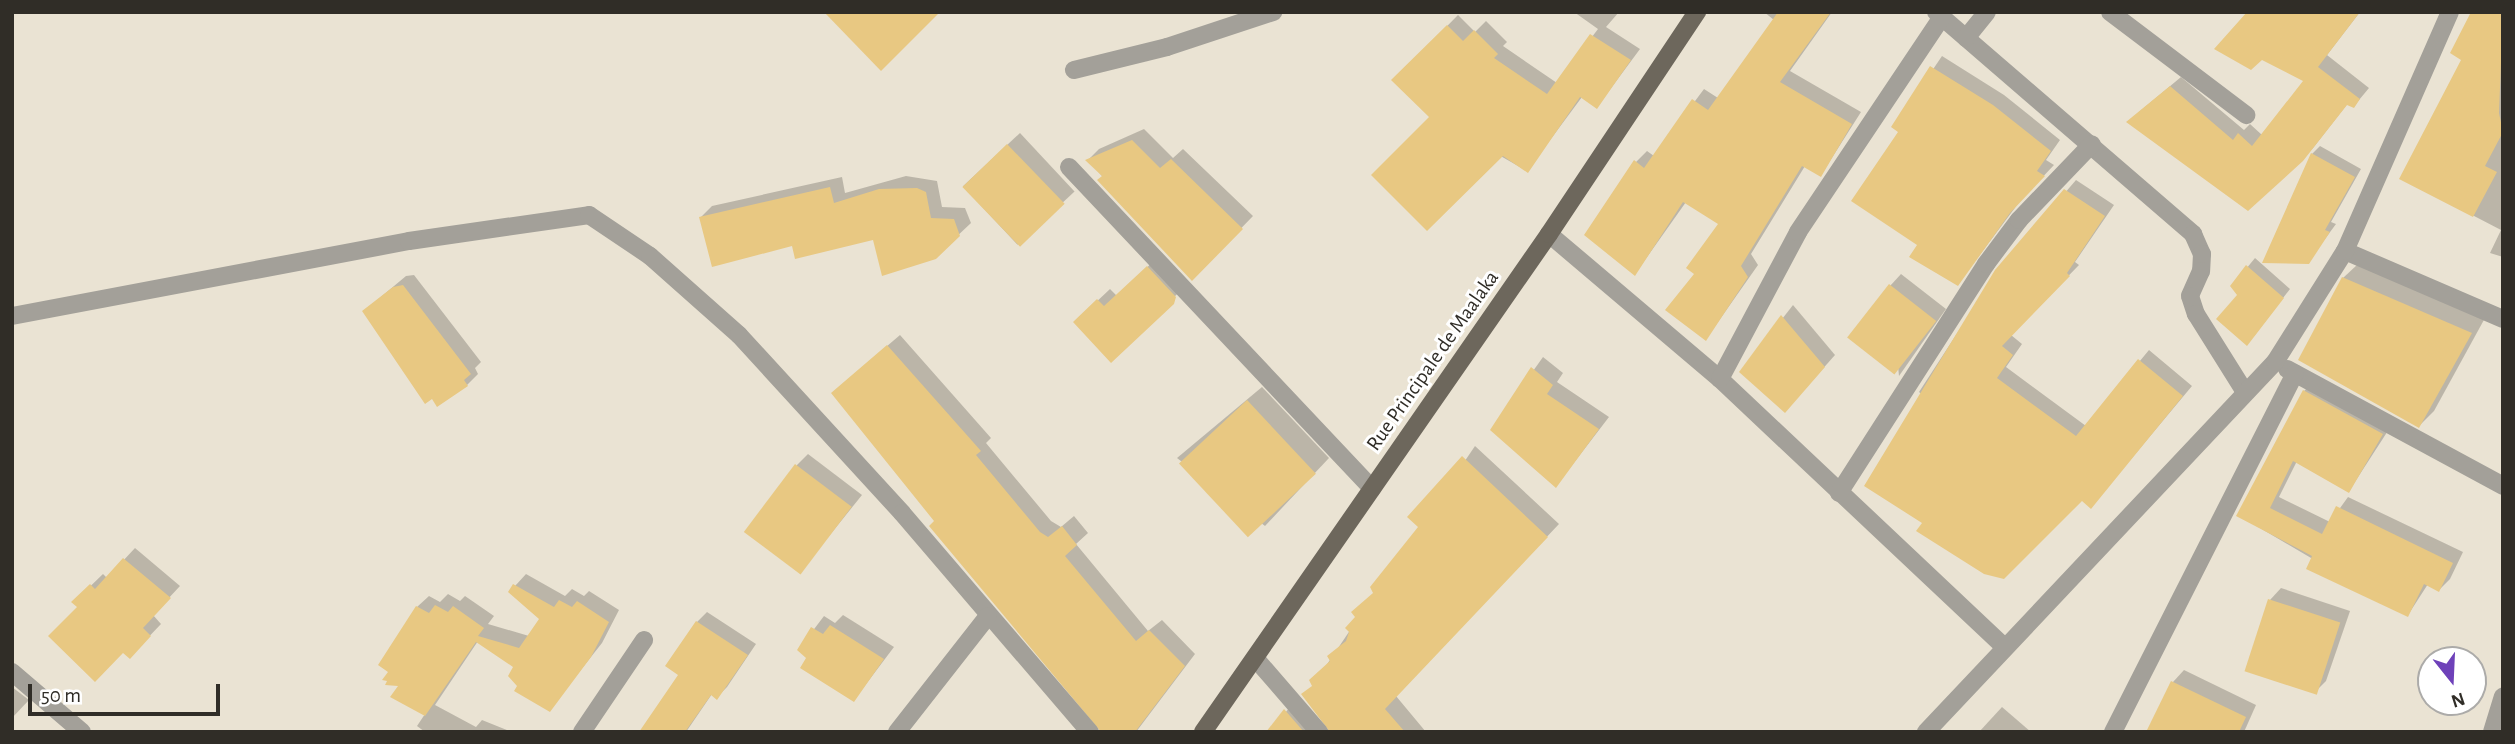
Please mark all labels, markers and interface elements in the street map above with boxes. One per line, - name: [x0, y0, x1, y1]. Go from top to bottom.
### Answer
- street label: Rue Principale de Maalaka: [1361, 266, 1505, 456]
- north arrow: [2417, 646, 2487, 716]
- scale bar: [32, 670, 224, 714]
- text: 50 m: [41, 685, 81, 706]
- text: N: [2449, 688, 2467, 711]

